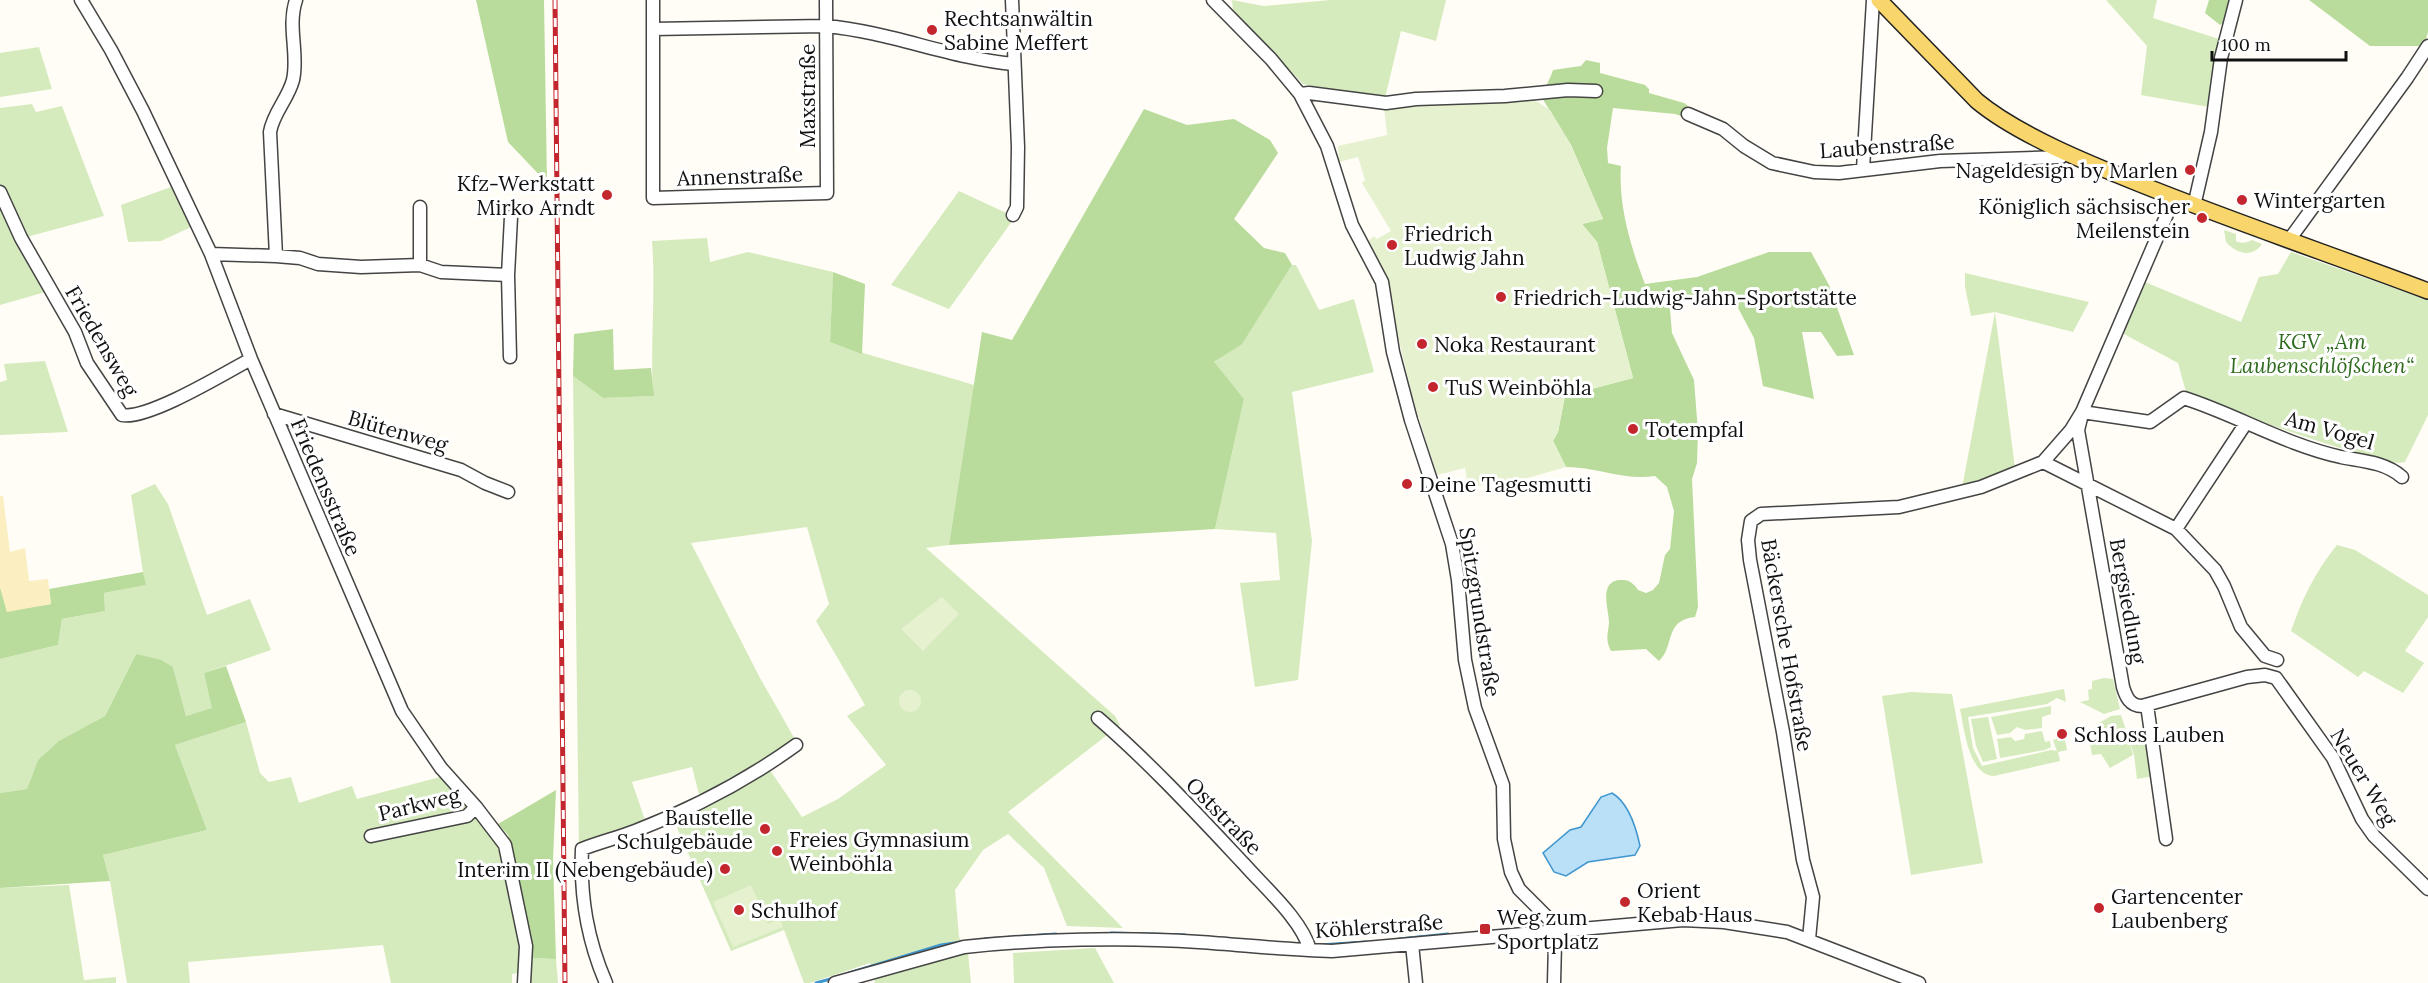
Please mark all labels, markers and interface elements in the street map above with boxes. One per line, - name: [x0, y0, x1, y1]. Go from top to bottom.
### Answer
- place label: Rechtsanwältin Sabine Meffert: [944, 5, 1093, 56]
- marker: Rechtsanwältin Sabine Meffert: [925, 23, 939, 37]
- scale bar: [2212, 24, 2346, 62]
- text: 100 m: [2221, 33, 2271, 56]
- street label: Maxstraße: [794, 44, 821, 148]
- street label: Laubenstraße: [1818, 128, 1956, 164]
- place label: Nageldesign by Marlen: [1956, 157, 2178, 184]
- street label: Annenstraße: [676, 160, 803, 192]
- marker: Nageldesign by Marlen: [2183, 163, 2197, 177]
- place label: Kfz-Werkstatt Mirko Arndt: [457, 170, 596, 221]
- place label: Wintergarten: [2254, 187, 2386, 214]
- marker: Kfz-Werkstatt Mirko Arndt: [600, 188, 614, 202]
- place label: Königlich sächsischer Meilenstein: [1978, 193, 2190, 244]
- marker: Wintergarten: [2235, 193, 2249, 207]
- marker: Königlich sächsischer Meilenstein: [2195, 211, 2209, 225]
- place label: Friedrich Ludwig Jahn: [1404, 220, 1525, 271]
- marker: Friedrich Ludwig Jahn: [1385, 238, 1399, 252]
- street label: Friedensweg: [59, 281, 145, 402]
- place label: Friedrich-Ludwig-Jahn-Sportstätte: [1513, 284, 1857, 311]
- marker: Friedrich-Ludwig-Jahn-Sportstätte: [1494, 290, 1508, 304]
- park label: KGV „Am Laubenschlößchen“: [2230, 328, 2414, 379]
- place label: Noka Restaurant: [1434, 331, 1597, 358]
- marker: Noka Restaurant: [1415, 337, 1429, 351]
- place label: TuS Weinböhla: [1445, 374, 1592, 401]
- marker: TuS Weinböhla: [1426, 380, 1440, 394]
- street label: Blütenweg: [345, 404, 451, 458]
- street label: Am Vogel: [2281, 404, 2378, 456]
- street label: Friedensstraße: [285, 414, 367, 560]
- place label: Totempfal: [1645, 416, 1744, 443]
- marker: Totempfal: [1626, 422, 1640, 436]
- place label: Deine Tagesmutti: [1419, 471, 1592, 498]
- marker: Deine Tagesmutti: [1400, 477, 1414, 491]
- street label: Spitzgrundstraße: [1453, 525, 1507, 699]
- street label: Bergsiedlung: [2104, 536, 2152, 666]
- street label: Bäckersche Hofstraße: [1755, 537, 1819, 753]
- place label: Schloss Lauben: [2074, 721, 2225, 748]
- street label: Neuer Weg: [2324, 723, 2404, 831]
- marker: Schloss Lauben: [2055, 727, 2069, 741]
- street label: Oststraße: [1180, 771, 1268, 861]
- street label: Parkweg: [375, 781, 463, 827]
- place label: Baustelle Schulgebäude: [617, 804, 753, 855]
- marker: Baustelle Schulgebäude: [758, 822, 772, 836]
- place label: Freies Gymnasium Weinböhla: [789, 826, 970, 877]
- marker: Freies Gymnasium Weinböhla: [770, 844, 784, 858]
- place label: Interim II (Nebengebäude): [457, 856, 713, 883]
- marker: Interim II (Nebengebäude): [718, 862, 732, 876]
- place label: Orient Kebab Haus: [1637, 877, 1752, 928]
- place label: Gartencenter Laubenberg: [2111, 883, 2243, 934]
- marker: Orient Kebab Haus: [1618, 895, 1632, 909]
- place label: Schulhof: [751, 897, 839, 924]
- marker: Gartencenter Laubenberg: [2092, 901, 2106, 915]
- marker: Schulhof: [732, 903, 746, 917]
- place label: Weg zum Sportplatz: [1497, 904, 1599, 955]
- street label: Köhlerstraße: [1314, 908, 1444, 944]
- marker: Weg zum Sportplatz: [1478, 922, 1492, 936]

